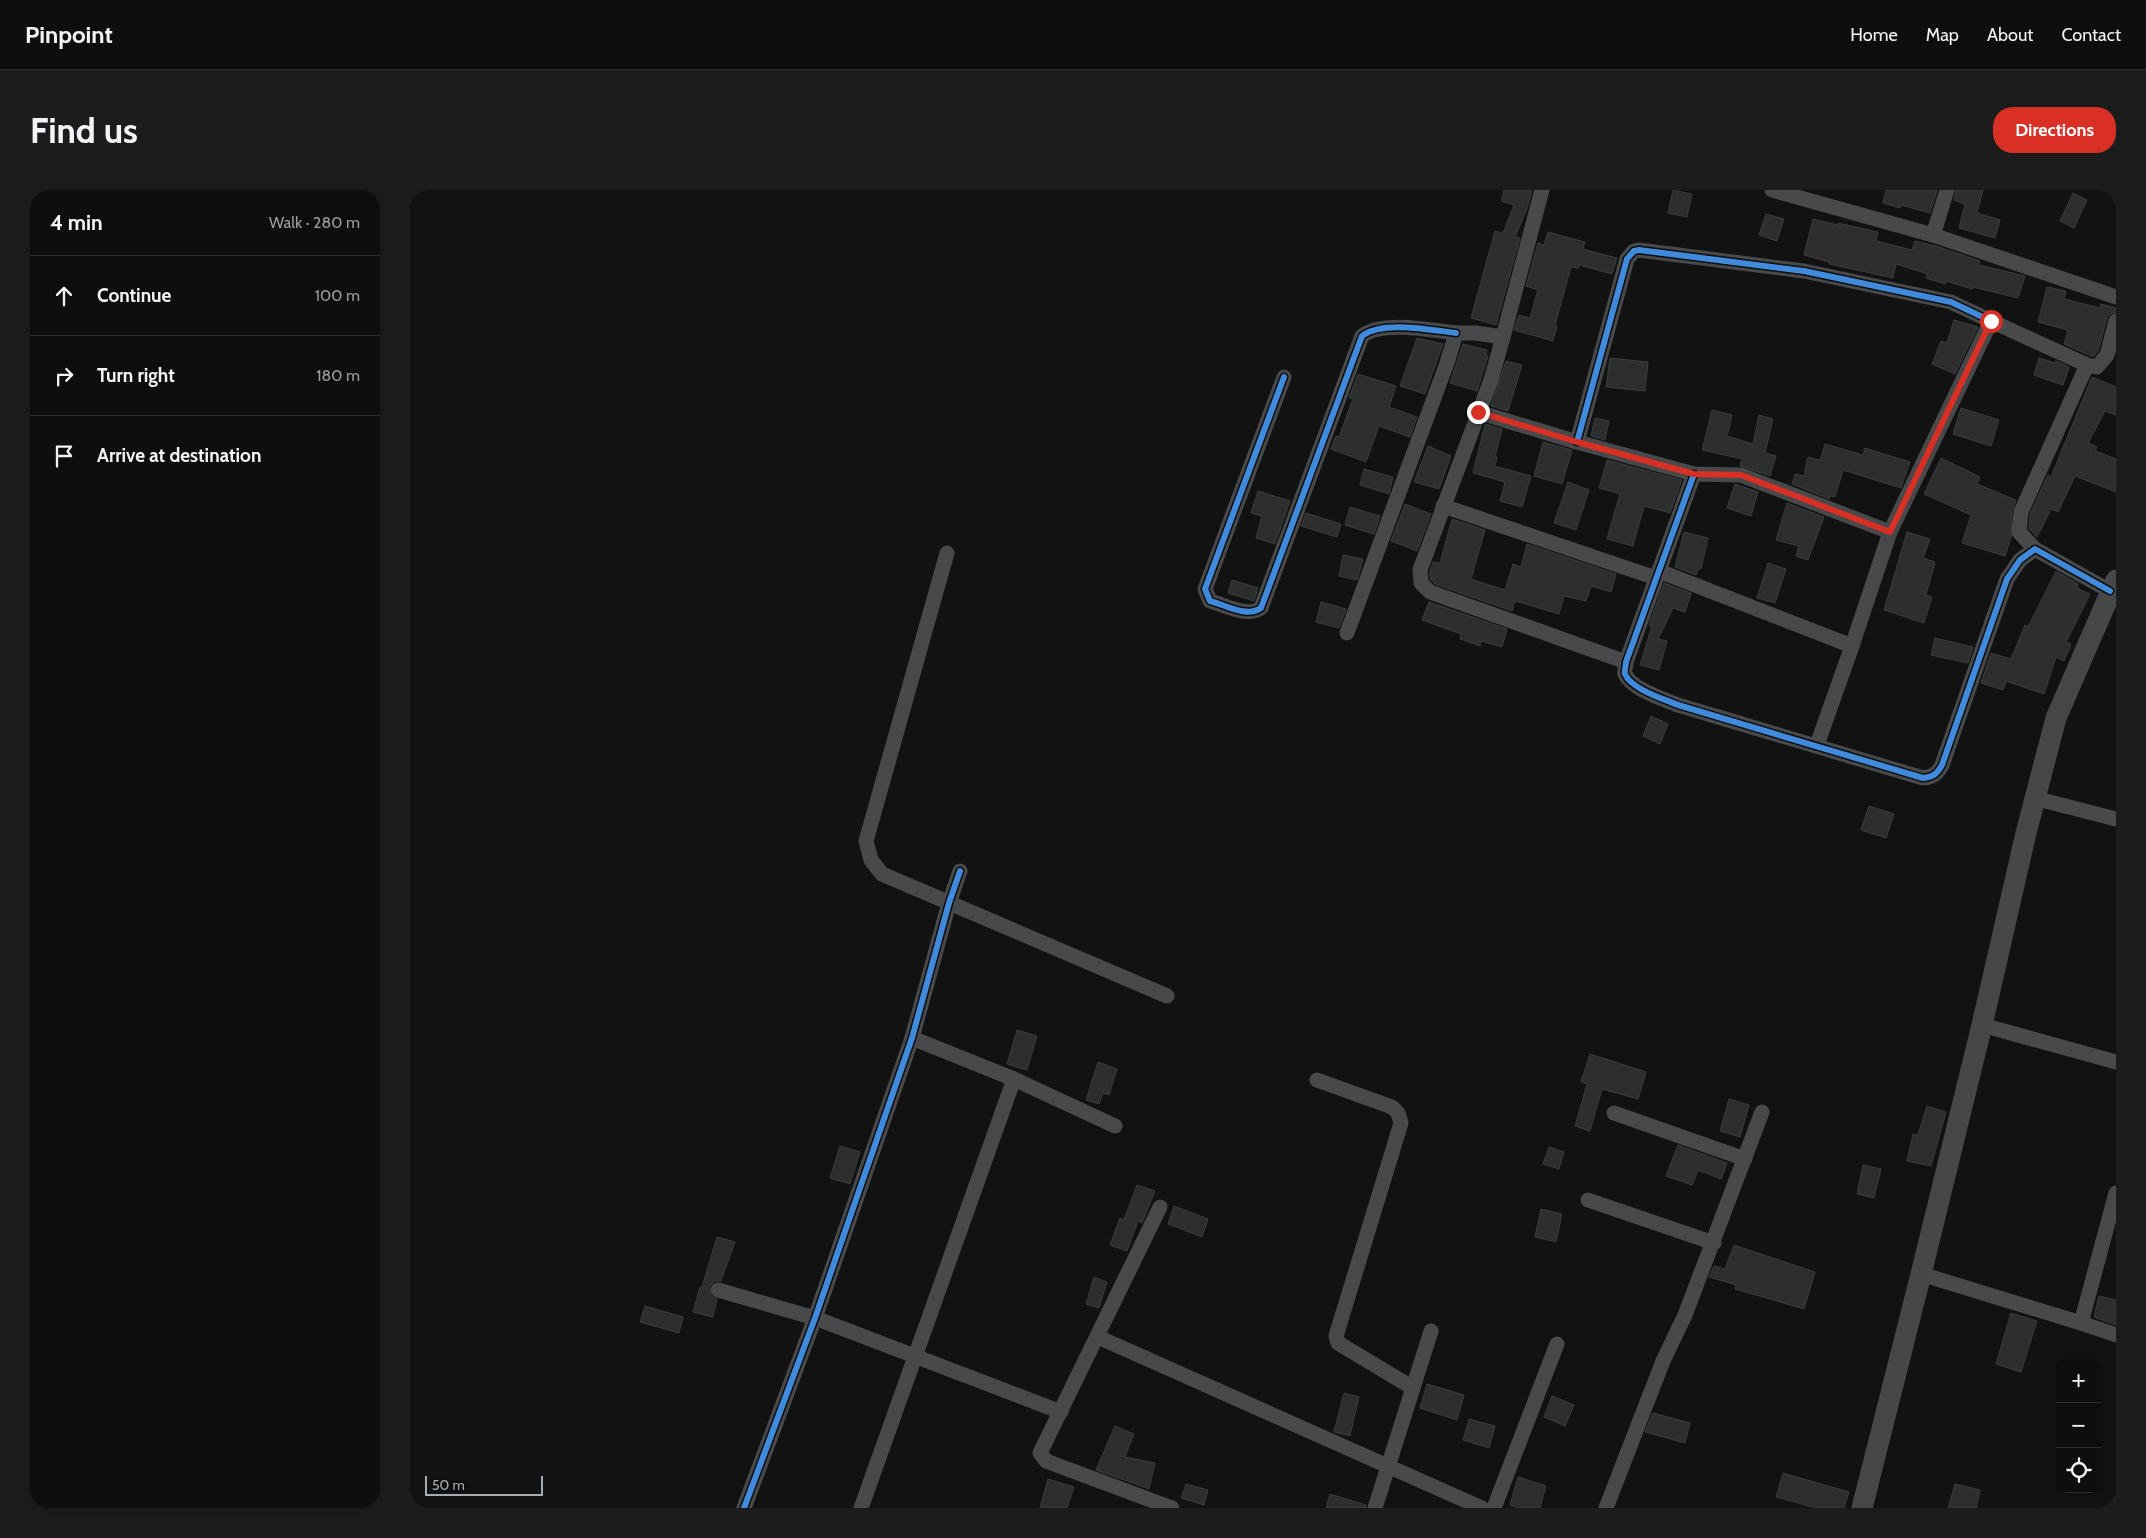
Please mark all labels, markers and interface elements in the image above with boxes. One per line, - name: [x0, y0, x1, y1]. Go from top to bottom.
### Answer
- text: Pinpoint: [25, 20, 113, 49]
- text: Home: [1850, 24, 1898, 46]
- text: Map: [1926, 24, 1959, 46]
- text: About: [1987, 24, 2033, 46]
- text: Contact: [2061, 24, 2121, 46]
- button: Directions: [1993, 107, 2116, 153]
- text: Find us: [30, 109, 138, 152]
- text: 4 min: [50, 210, 103, 235]
- text: Walk · 280 m: [269, 213, 360, 232]
- icon: ahead: [50, 282, 78, 310]
- text: Continue: [97, 284, 171, 307]
- text: 100 m: [315, 286, 360, 305]
- route start: [1980, 310, 2003, 333]
- icon: right: [50, 362, 78, 390]
- text: Turn right: [97, 364, 175, 387]
- text: 180 m: [316, 366, 360, 385]
- route end: [1467, 401, 1490, 424]
- icon: arrive: [50, 442, 78, 470]
- text: Arrive at destination: [97, 444, 261, 467]
- map controls: [2056, 1358, 2101, 1493]
- button: +: [2056, 1358, 2101, 1403]
- button: −: [2056, 1403, 2101, 1448]
- button: locate: [2056, 1448, 2101, 1493]
- scale bar: [425, 1473, 542, 1496]
- text: 50 m: [432, 1476, 465, 1494]

